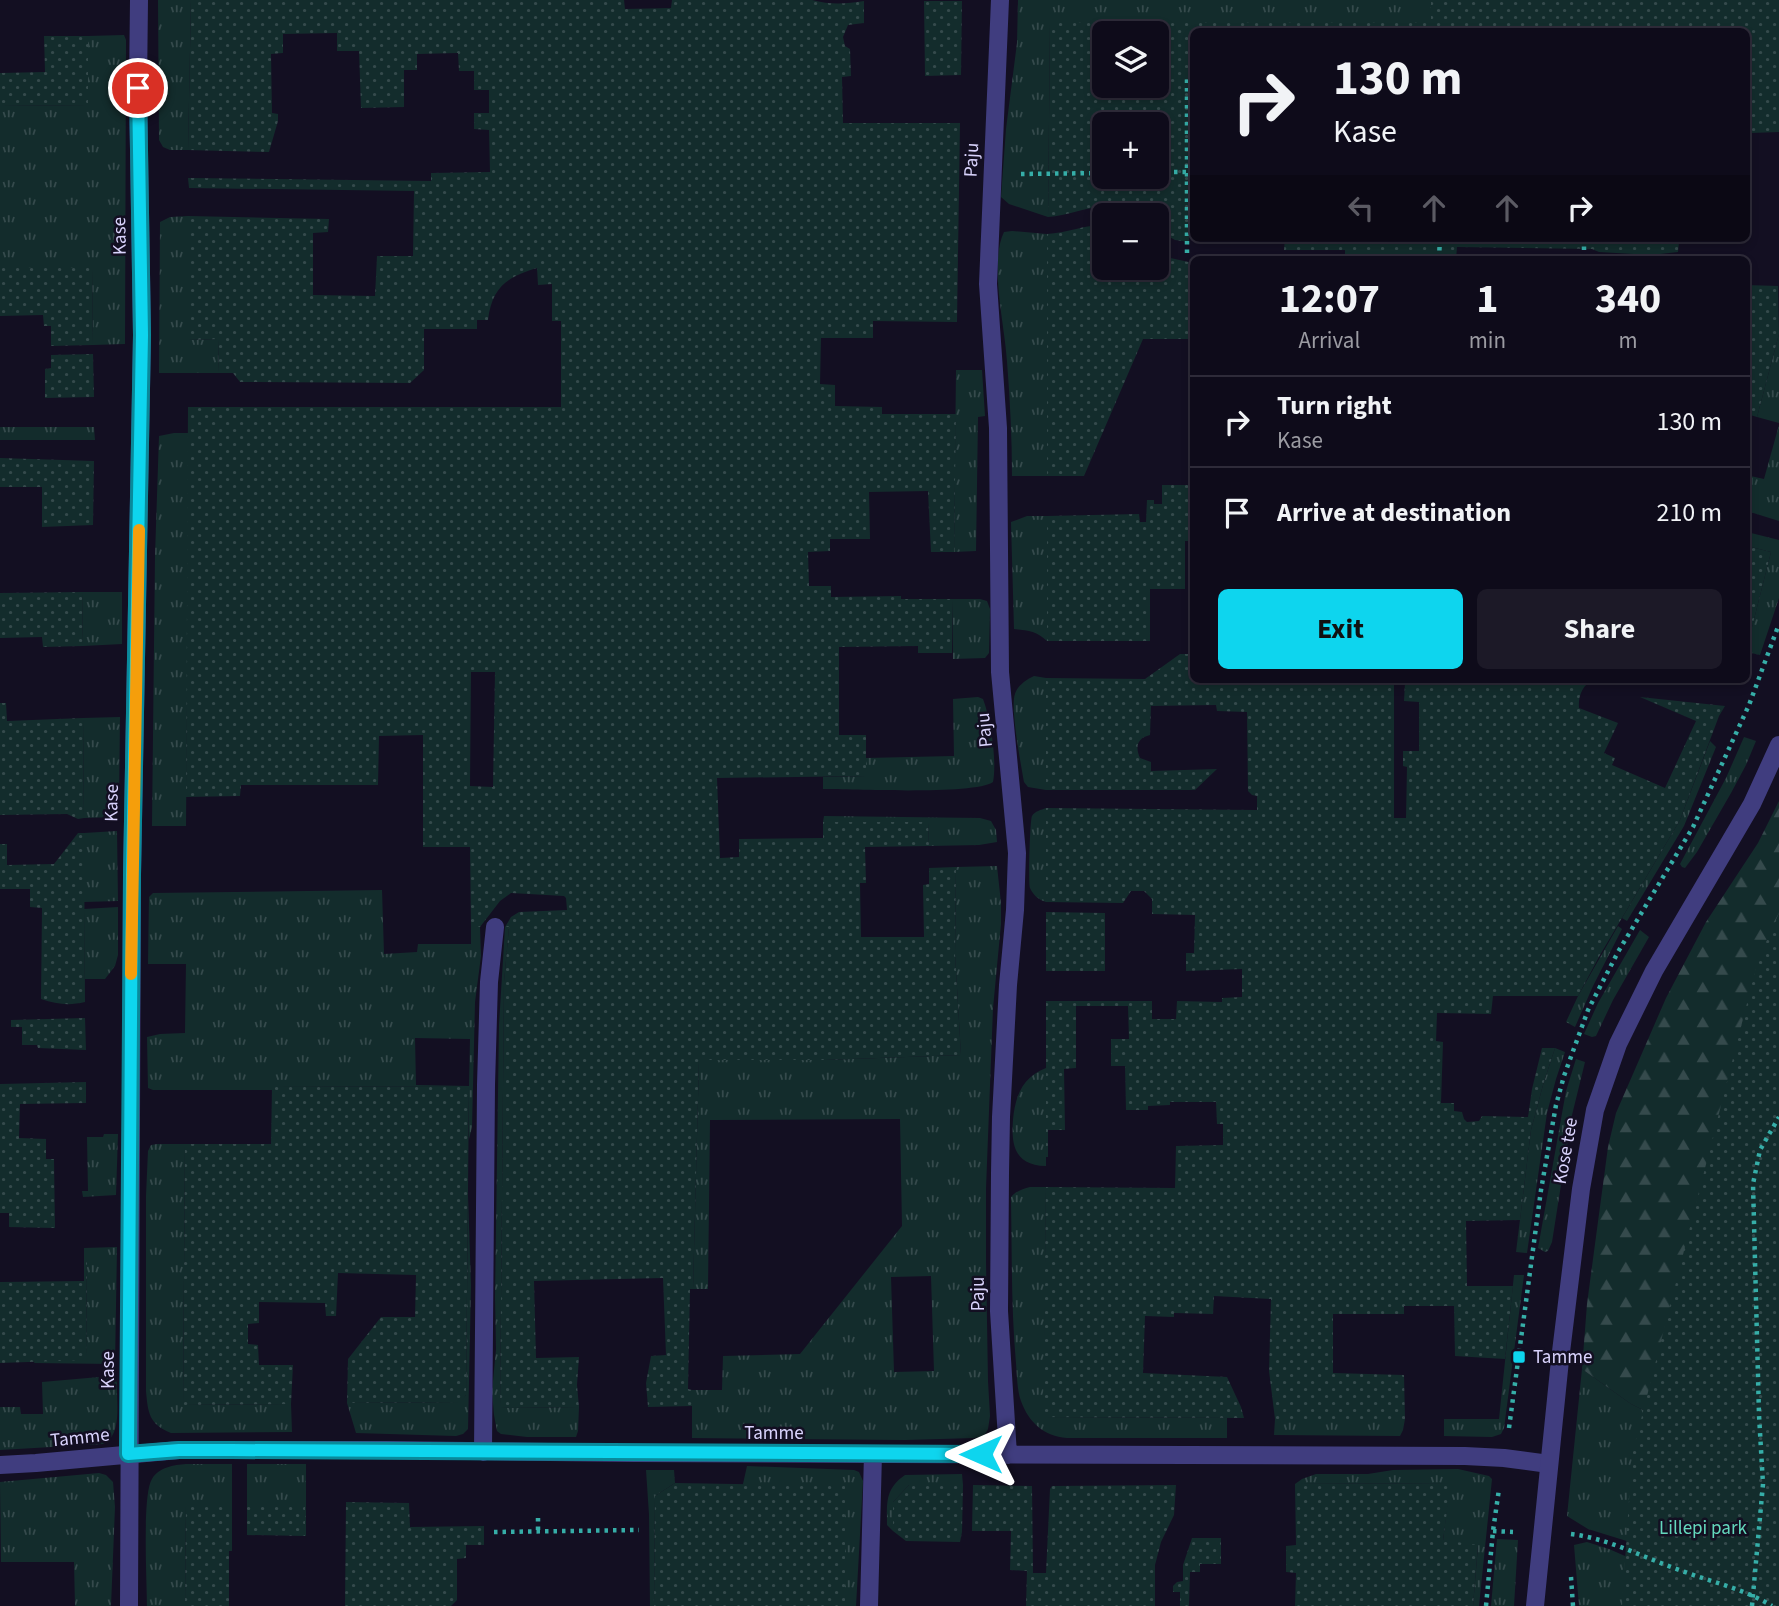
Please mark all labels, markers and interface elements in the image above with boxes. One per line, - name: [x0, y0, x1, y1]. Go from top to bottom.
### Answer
- map controls: [1092, 21, 1169, 280]
- button: layers: [1092, 21, 1169, 98]
- text: 130 m: [1333, 44, 1462, 114]
- icon: right: [1218, 56, 1309, 147]
- pin: [108, 58, 168, 118]
- icon: arrive: [119, 69, 157, 107]
- text: Kase: [1333, 109, 1397, 155]
- button: +: [1092, 112, 1169, 189]
- street label: Paju: [958, 142, 986, 178]
- icon: left: [1342, 189, 1380, 227]
- icon: ahead: [1415, 189, 1453, 227]
- icon: ahead: [1488, 189, 1526, 227]
- icon: right: [1561, 189, 1599, 227]
- button: −: [1092, 203, 1169, 280]
- street label: Kase: [106, 217, 134, 255]
- text: 12:07: [1279, 269, 1380, 329]
- text: 1: [1476, 269, 1498, 329]
- text: 340: [1595, 269, 1661, 329]
- text: Arrival: [1298, 324, 1360, 357]
- text: min: [1469, 324, 1506, 357]
- text: m: [1618, 324, 1638, 357]
- text: Turn right: [1277, 387, 1392, 424]
- icon: right: [1218, 403, 1256, 441]
- text: 130 m: [1656, 403, 1722, 440]
- text: Kase: [1277, 424, 1323, 457]
- icon: arrive: [1218, 494, 1256, 532]
- text: Arrive at destination: [1277, 494, 1511, 531]
- text: 210 m: [1656, 494, 1722, 531]
- button: Exit: [1218, 589, 1463, 669]
- button: Share: [1477, 589, 1722, 669]
- street label: Paju: [970, 712, 1000, 748]
- street label: Kase: [98, 784, 126, 822]
- street label: Kose tee: [1547, 1116, 1585, 1186]
- street label: Paju: [965, 1277, 992, 1311]
- place label: Tamme: [1533, 1344, 1592, 1371]
- marker: Tamme: [1511, 1349, 1527, 1365]
- street label: Kase: [95, 1351, 122, 1389]
- position arrow: [944, 1417, 1018, 1491]
- street label: Tamme: [744, 1420, 804, 1447]
- street label: Tamme: [49, 1421, 111, 1455]
- park label: Lillepi park: [1659, 1515, 1748, 1542]

